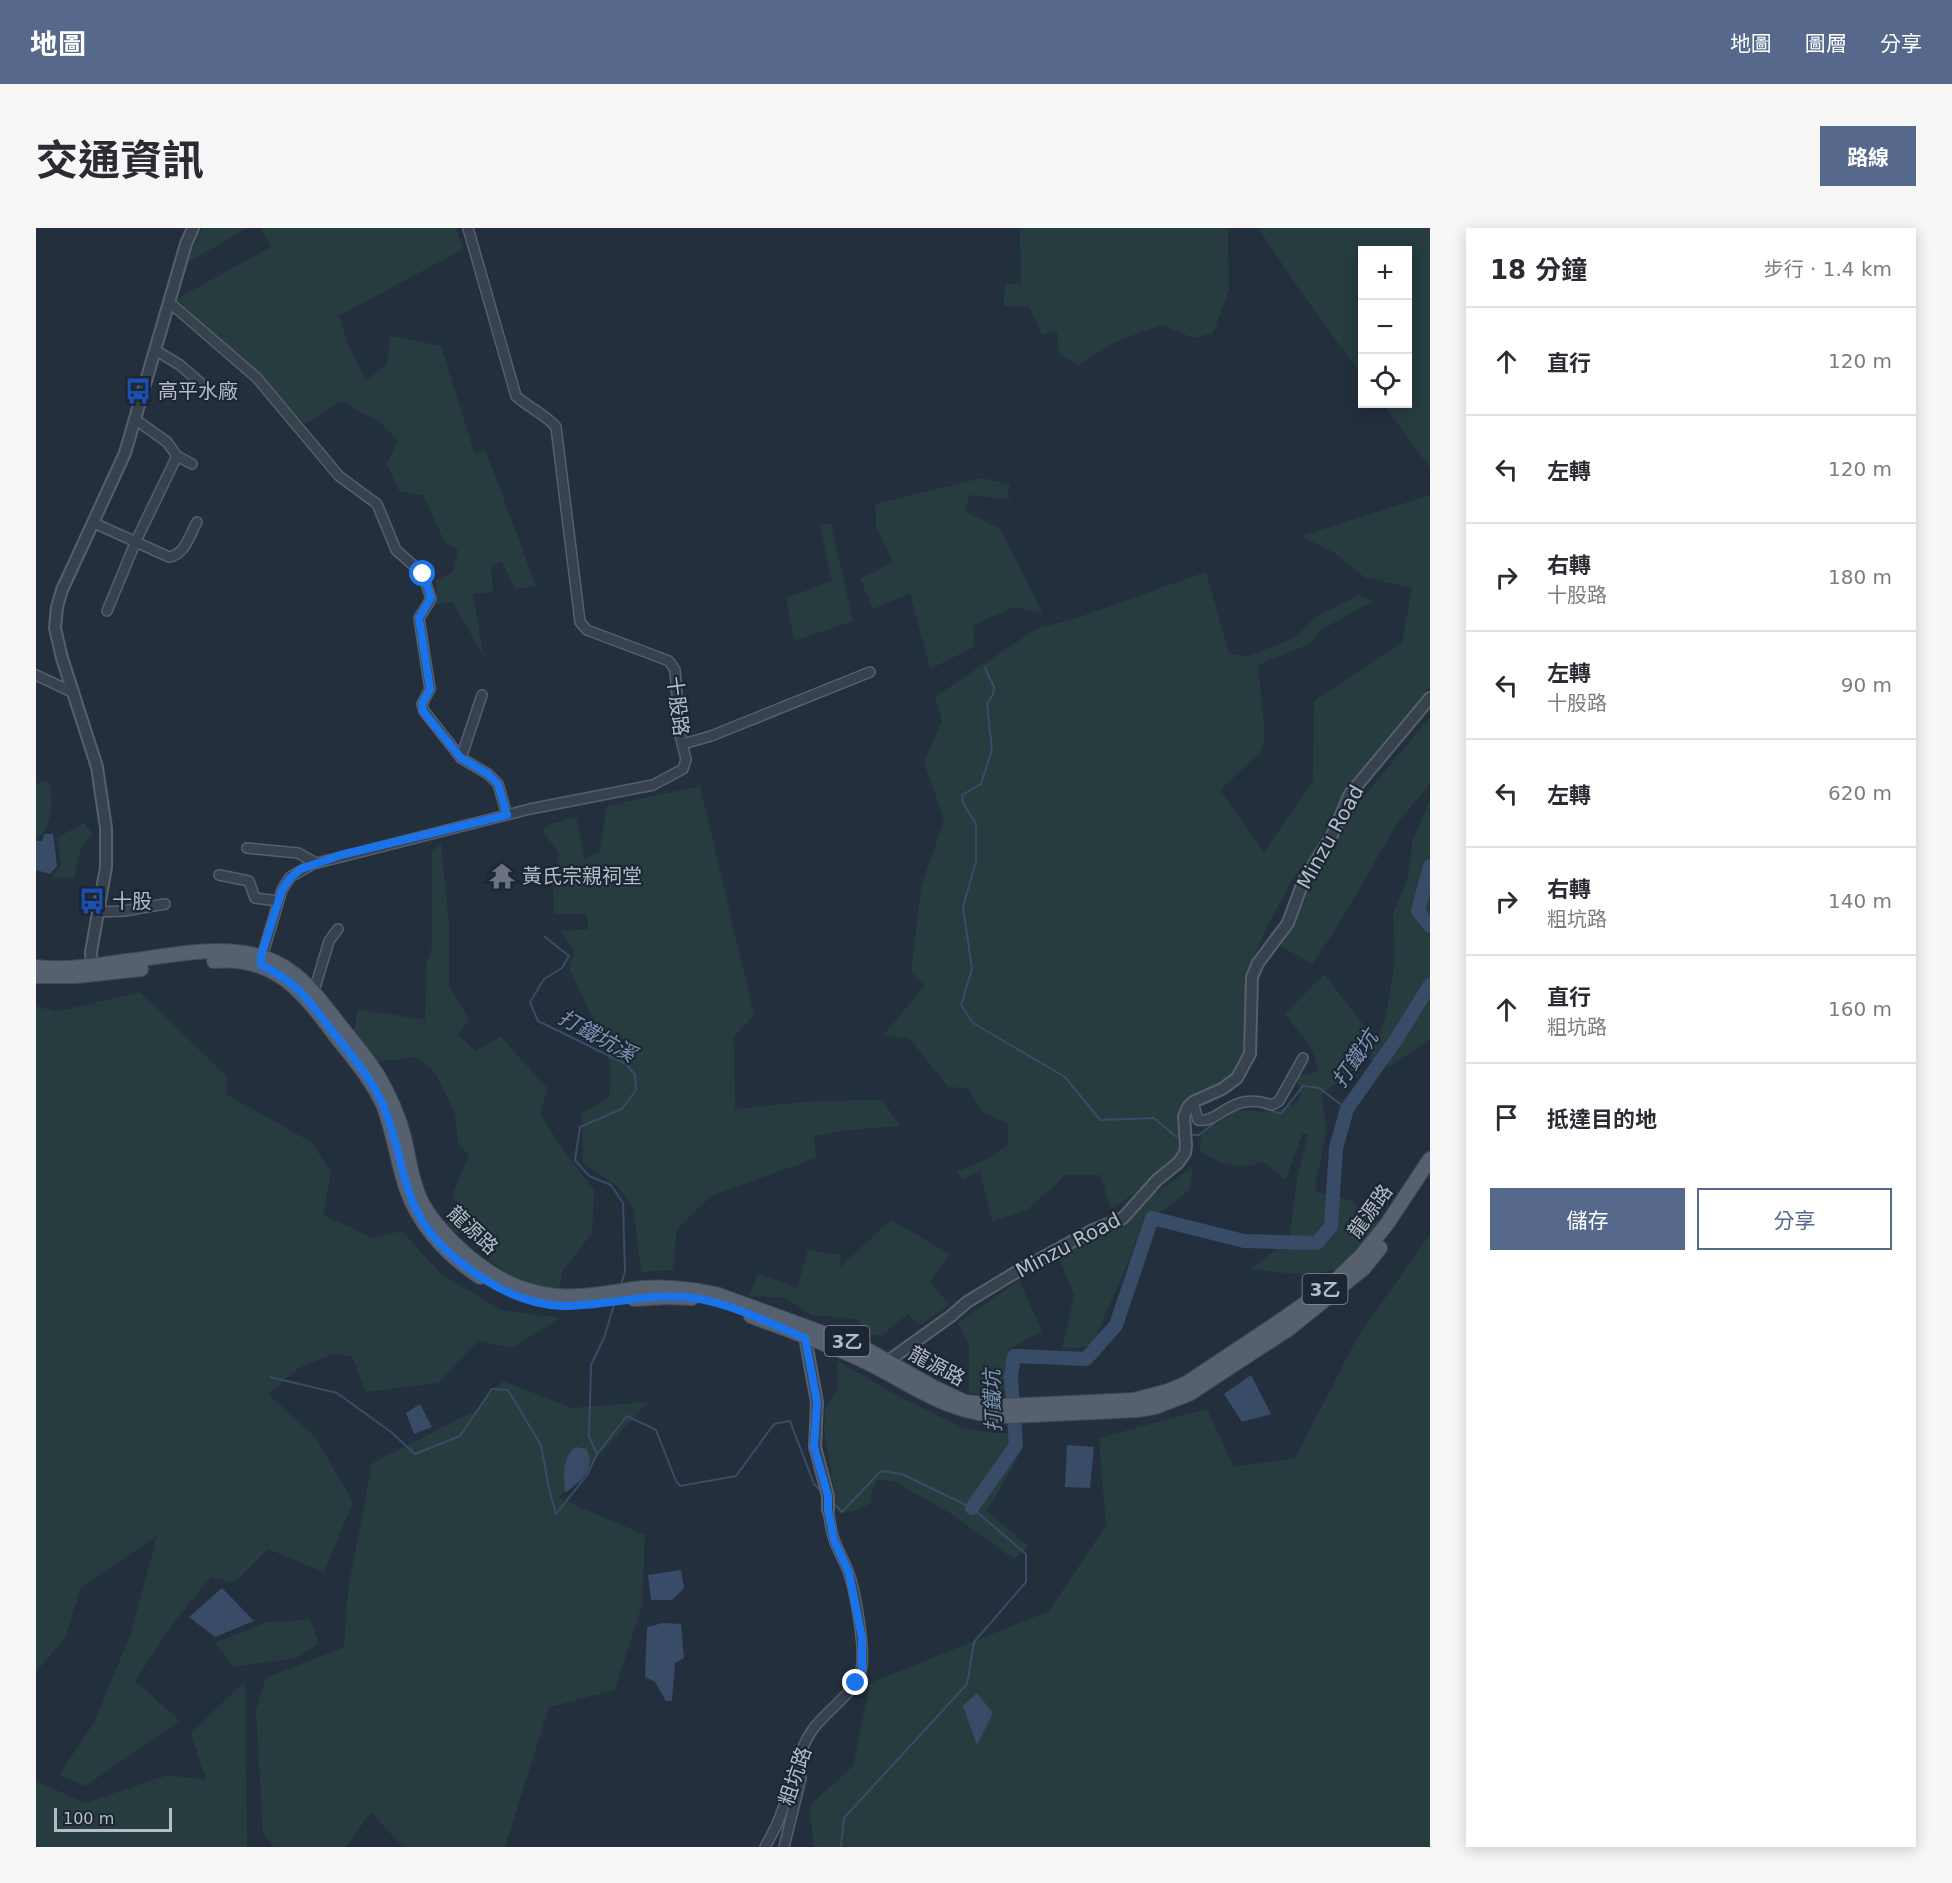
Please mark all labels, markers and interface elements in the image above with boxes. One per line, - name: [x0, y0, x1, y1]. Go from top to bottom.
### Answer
- text: 地圖: [30, 28, 86, 61]
- text: 地圖: [1730, 32, 1772, 56]
- text: 圖層: [1805, 32, 1847, 56]
- text: 分享: [1880, 32, 1922, 56]
- button: 路線: [1820, 126, 1916, 186]
- text: 交通資訊: [36, 136, 204, 185]
- map controls: [1358, 246, 1412, 408]
- button: +: [1358, 246, 1412, 300]
- text: 18 分鐘: [1490, 255, 1587, 285]
- text: 步行 · 1.4 km: [1764, 257, 1892, 281]
- button: −: [1358, 300, 1412, 354]
- icon: ahead: [1490, 345, 1523, 378]
- text: 120 m: [1828, 349, 1892, 373]
- text: 直行: [1547, 351, 1591, 376]
- button: locate: [1358, 354, 1412, 408]
- bus stop icon: 高平水廠: [123, 376, 153, 406]
- place label: 高平水廠: [158, 379, 238, 403]
- icon: left: [1490, 453, 1523, 486]
- text: 120 m: [1828, 457, 1892, 481]
- text: 左轉: [1547, 459, 1591, 484]
- text: 右轉: [1547, 553, 1591, 578]
- route start: [409, 560, 435, 586]
- icon: right: [1490, 561, 1523, 594]
- text: 180 m: [1828, 565, 1892, 589]
- text: 十股路: [1547, 583, 1607, 607]
- text: 左轉: [1547, 661, 1591, 686]
- icon: left: [1490, 669, 1523, 702]
- text: 90 m: [1841, 673, 1892, 697]
- street label: 十股路: [662, 675, 694, 737]
- text: 十股路: [1547, 691, 1607, 715]
- icon: left: [1490, 777, 1523, 810]
- street label: Minzu Road: [1292, 781, 1368, 893]
- text: 620 m: [1828, 781, 1892, 805]
- text: 左轉: [1547, 783, 1591, 808]
- temple icon: 黃氏宗親祠堂: [487, 861, 517, 891]
- place label: 黃氏宗親祠堂: [522, 864, 642, 888]
- text: 右轉: [1547, 877, 1591, 902]
- icon: right: [1490, 885, 1523, 918]
- bus stop icon: 十股: [77, 886, 107, 916]
- place label: 十股: [112, 889, 152, 913]
- text: 140 m: [1828, 889, 1892, 913]
- text: 粗坑路: [1547, 907, 1607, 931]
- text: 直行: [1547, 985, 1591, 1010]
- icon: ahead: [1490, 993, 1523, 1026]
- text: 160 m: [1828, 997, 1892, 1021]
- water label: 打鐵坑溪: [554, 1005, 642, 1068]
- text: 粗坑路: [1547, 1015, 1607, 1039]
- water label: 打鐵坑: [1327, 1024, 1384, 1092]
- icon: arrive: [1490, 1101, 1523, 1134]
- text: 抵達目的地: [1547, 1107, 1657, 1132]
- street label: 龍源路: [1343, 1180, 1397, 1242]
- button: 儲存: [1490, 1188, 1685, 1250]
- button: 分享: [1697, 1188, 1892, 1250]
- street label: 龍源路: [443, 1201, 503, 1259]
- street label: Minzu Road: [1012, 1207, 1124, 1283]
- road number: 3乙: [1302, 1274, 1348, 1304]
- road number: 3乙: [824, 1326, 870, 1356]
- street label: 龍源路: [905, 1341, 969, 1391]
- water label: 打鐵坑: [980, 1366, 1006, 1433]
- route end: [842, 1669, 868, 1695]
- street label: 粗坑路: [774, 1744, 816, 1808]
- scale bar: [54, 1805, 172, 1832]
- text: 100 m: [63, 1809, 114, 1828]

